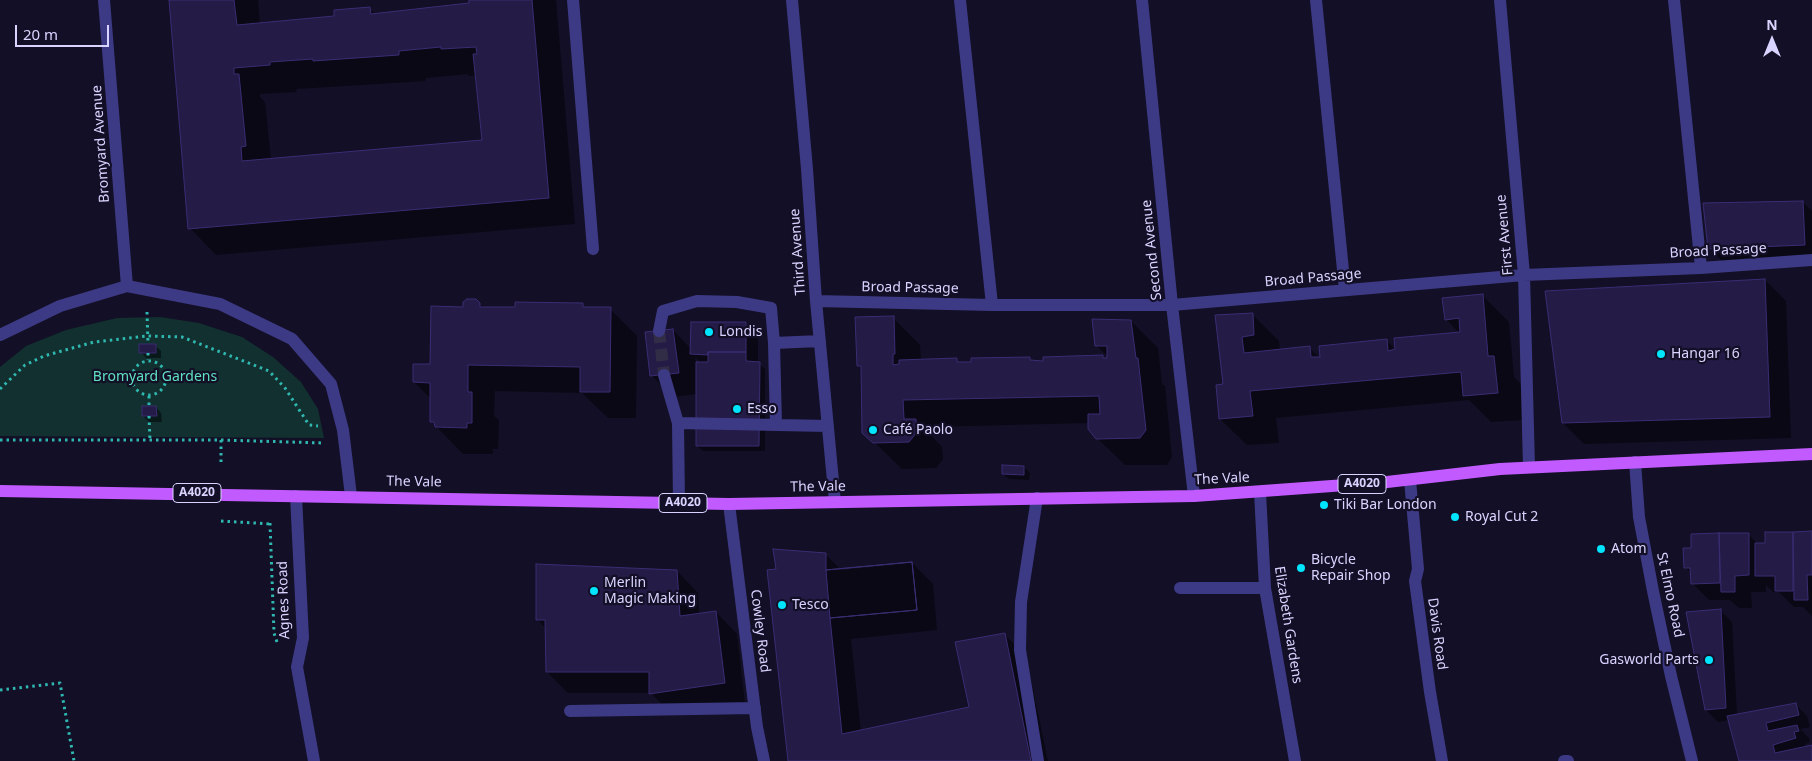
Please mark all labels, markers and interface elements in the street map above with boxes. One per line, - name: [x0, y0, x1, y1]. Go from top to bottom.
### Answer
- scale bar: [18, 15, 111, 47]
- north arrow: [1747, 15, 1797, 65]
- text: N: [1766, 15, 1778, 34]
- text: 20 m: [23, 24, 58, 44]
- street label: Bromyard Avenue: [89, 85, 113, 203]
- street label: First Avenue: [1493, 194, 1517, 276]
- street label: Second Avenue: [1138, 199, 1166, 301]
- street label: Third Avenue: [787, 208, 809, 296]
- street label: Broad Passage: [1669, 240, 1767, 262]
- street label: Broad Passage: [1264, 265, 1362, 291]
- street label: Broad Passage: [861, 279, 959, 297]
- place label: Londis: [719, 324, 762, 340]
- marker: Londis: [703, 326, 715, 338]
- place label: Hangar 16: [1671, 346, 1740, 362]
- marker: Hangar 16: [1655, 348, 1667, 360]
- park label: Bromyard Gardens: [93, 369, 217, 385]
- place label: Esso: [747, 401, 777, 417]
- marker: Esso: [731, 403, 743, 415]
- place label: Café Paolo: [883, 422, 953, 438]
- marker: Café Paolo: [867, 424, 879, 436]
- street label: The Vale: [1194, 469, 1250, 489]
- street label: The Vale: [386, 473, 442, 491]
- road number: A4020: [1338, 474, 1386, 494]
- street label: The Vale: [790, 478, 846, 496]
- road number: A4020: [173, 483, 221, 502]
- road number: A4020: [659, 493, 707, 512]
- place label: Tiki Bar London: [1334, 497, 1437, 513]
- marker: Tiki Bar London: [1318, 499, 1330, 511]
- place label: Royal Cut 2: [1465, 509, 1538, 525]
- marker: Royal Cut 2: [1449, 511, 1461, 523]
- place label: Atom: [1611, 541, 1647, 557]
- marker: Atom: [1595, 543, 1607, 555]
- street label: St Elmo Road: [1653, 551, 1687, 639]
- place label: Bicycle Repair Shop: [1311, 552, 1391, 584]
- street label: Agnes Road: [274, 561, 294, 639]
- marker: Bicycle Repair Shop: [1295, 562, 1307, 574]
- street label: Elizabeth Gardens: [1270, 565, 1306, 685]
- place label: Merlin Magic Making: [604, 575, 696, 608]
- marker: Merlin Magic Making: [588, 585, 600, 597]
- street label: Cowley Road: [747, 588, 773, 674]
- place label: Tesco: [792, 597, 829, 613]
- street label: Davis Road: [1424, 597, 1450, 671]
- marker: Tesco: [776, 599, 788, 611]
- place label: Gasworld Parts: [1599, 652, 1699, 668]
- marker: Gasworld Parts: [1703, 654, 1715, 666]

